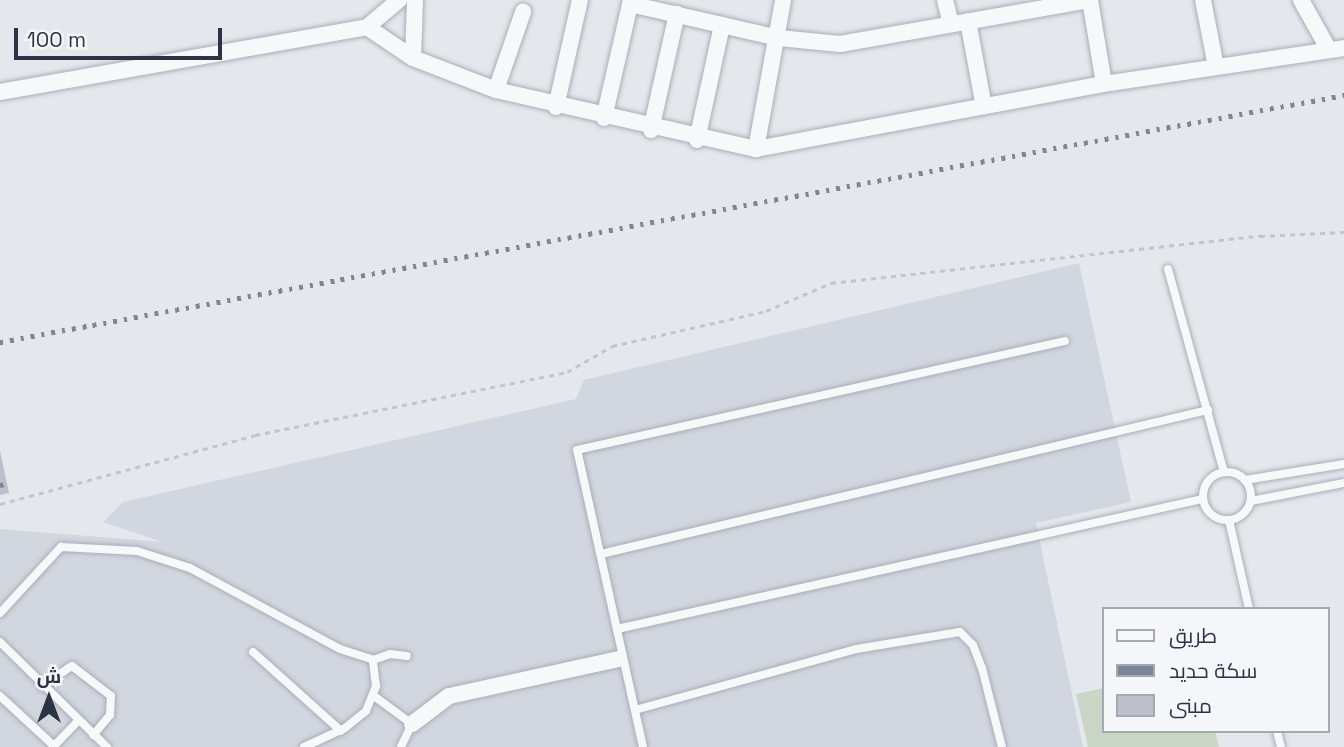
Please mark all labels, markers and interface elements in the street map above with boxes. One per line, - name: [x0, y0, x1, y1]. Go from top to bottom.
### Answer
- scale bar: [18, 14, 226, 58]
- text: 100 m: [27, 26, 86, 53]
- legend: [1102, 607, 1330, 733]
- text: طريق: [1169, 622, 1217, 649]
- text: سكة حديد: [1169, 657, 1257, 684]
- north arrow: [14, 663, 84, 733]
- text: ش: [37, 664, 61, 689]
- text: مبنى: [1169, 692, 1212, 719]

